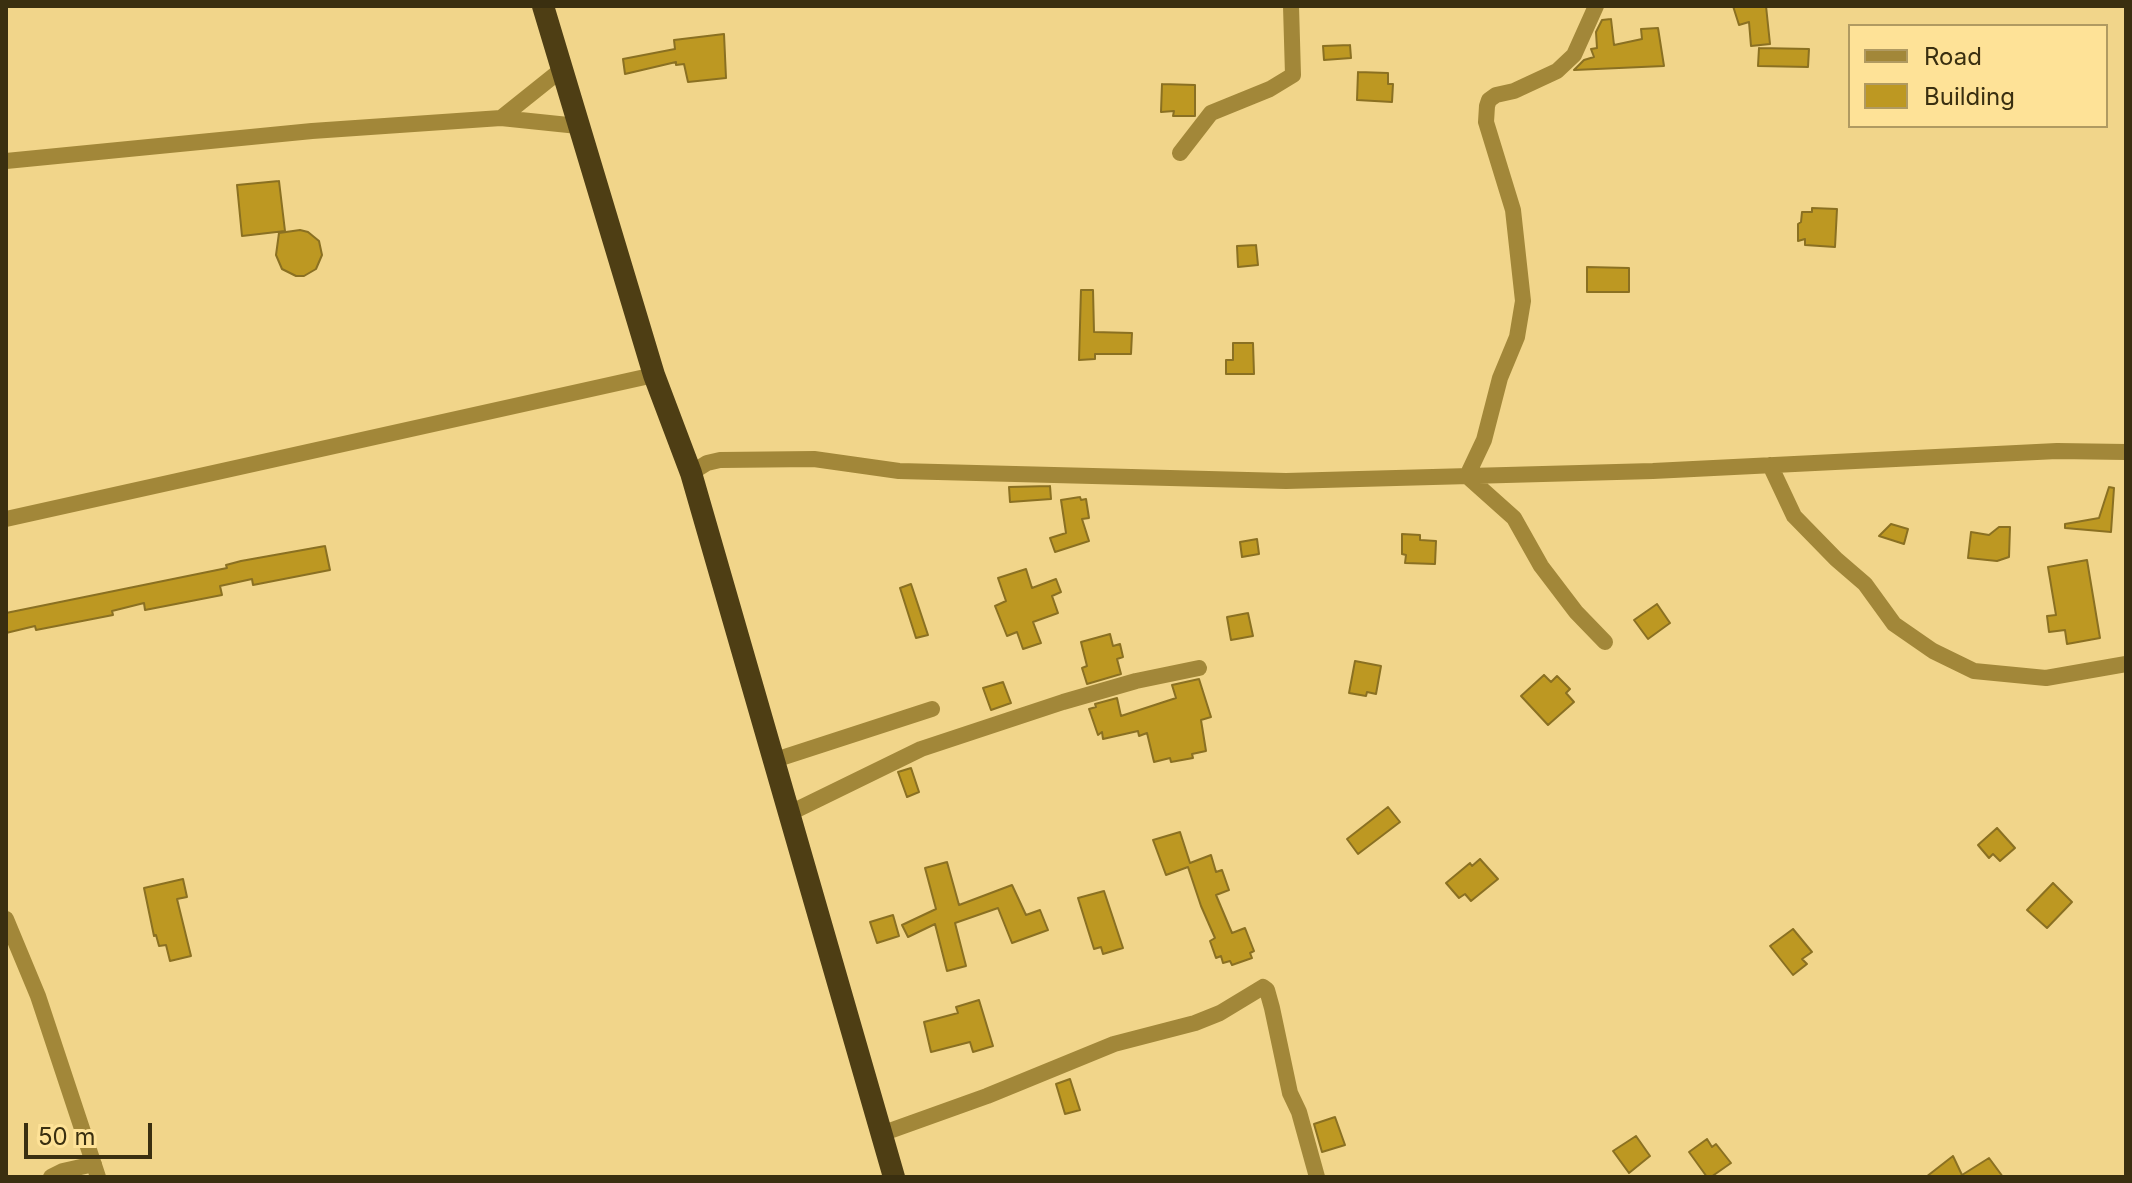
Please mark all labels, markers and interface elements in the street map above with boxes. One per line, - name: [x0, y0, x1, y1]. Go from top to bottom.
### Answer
- legend: [1848, 24, 2108, 128]
- text: Road: [1924, 42, 1982, 71]
- text: Building: [1924, 82, 2015, 111]
- scale bar: [28, 1107, 156, 1157]
- text: 50 m: [38, 1122, 96, 1151]

